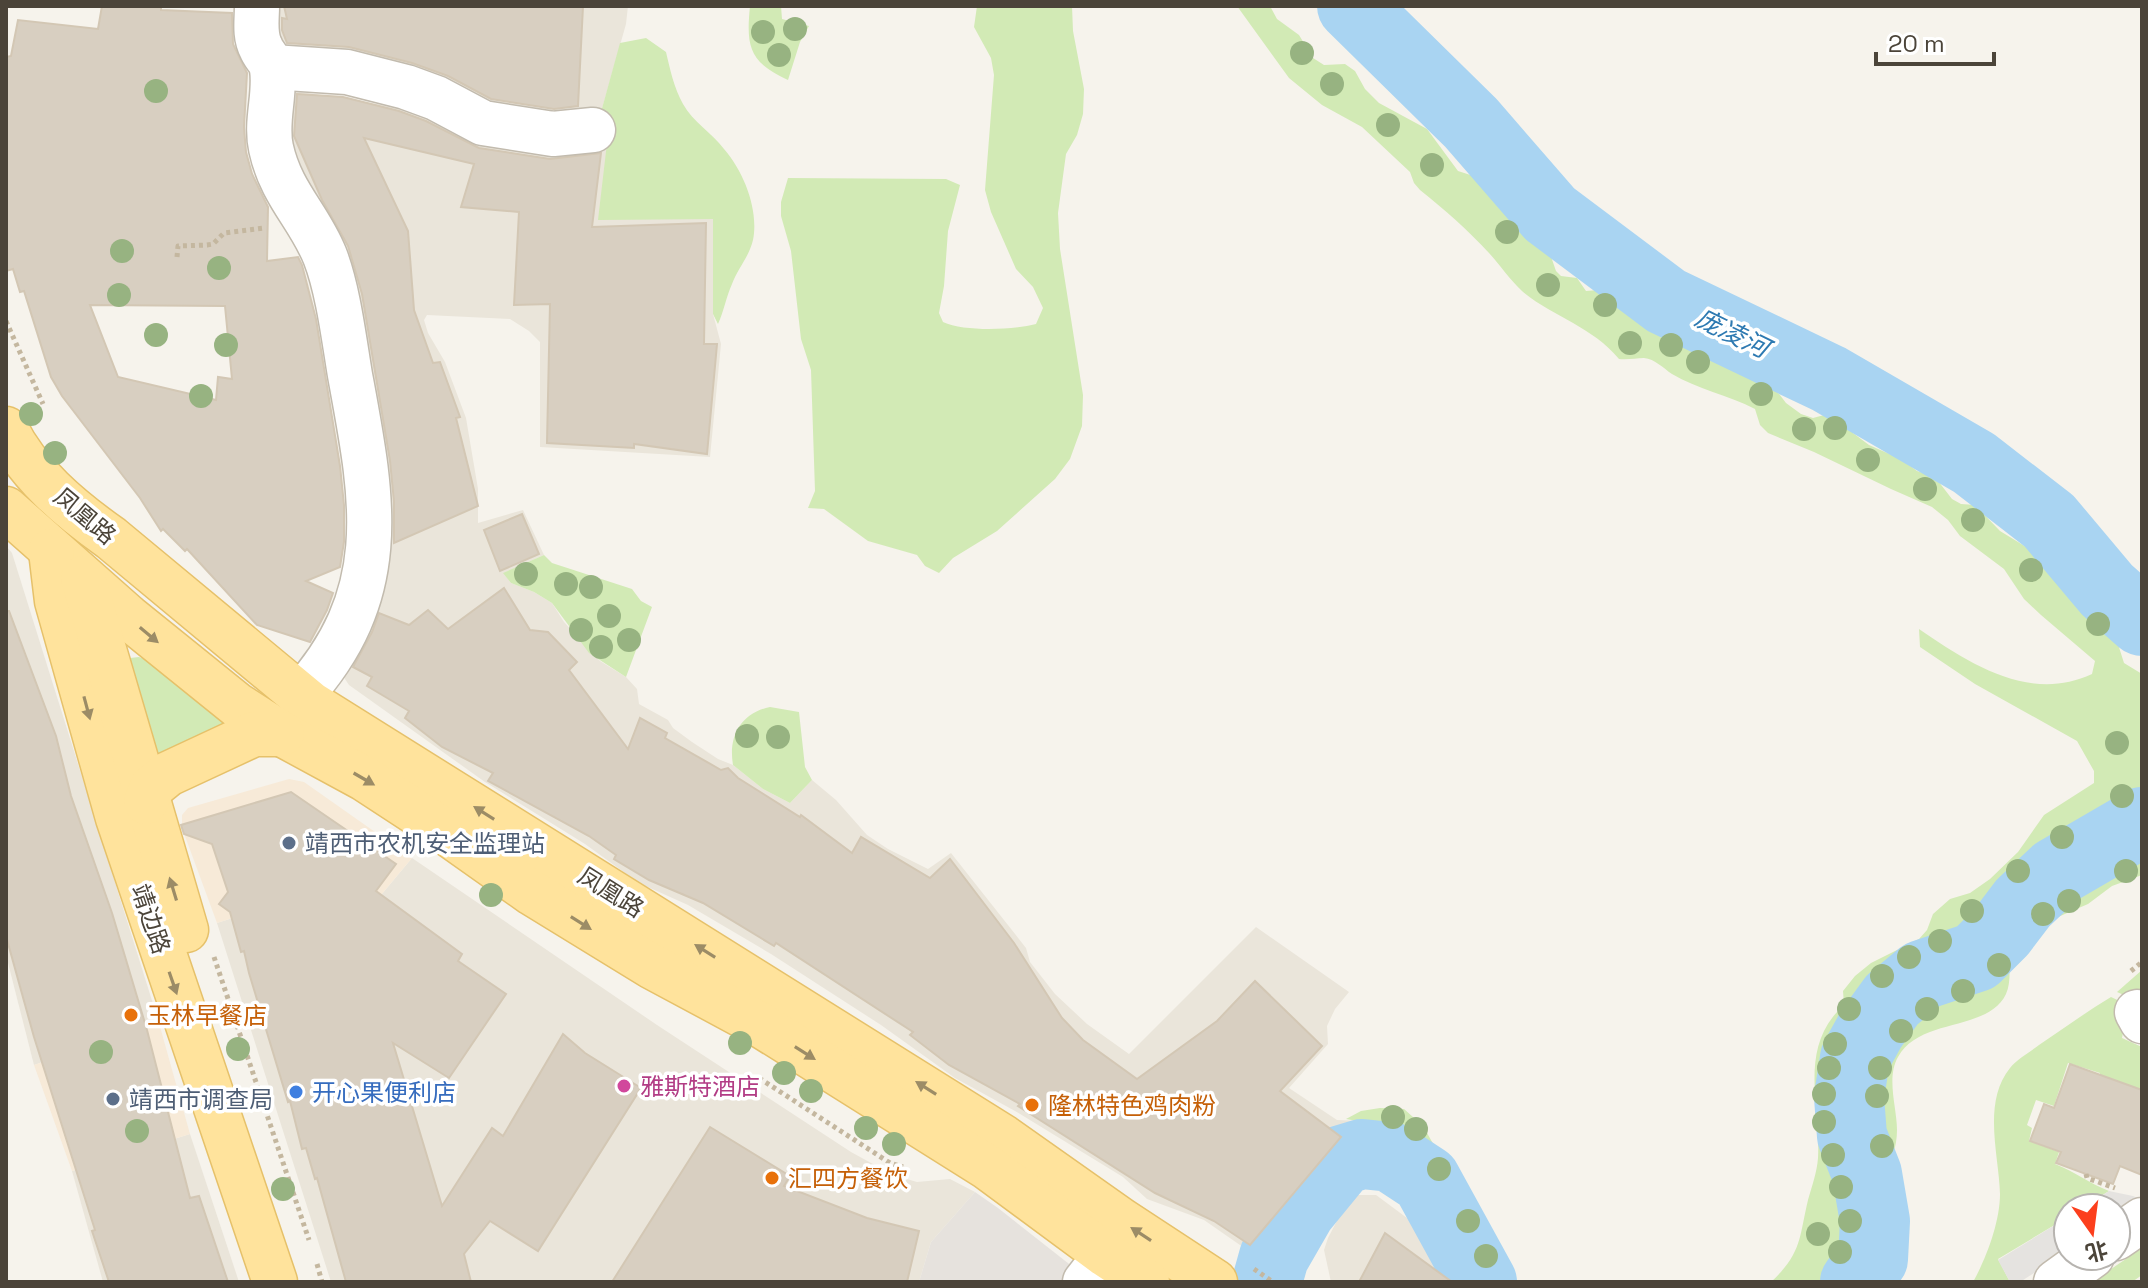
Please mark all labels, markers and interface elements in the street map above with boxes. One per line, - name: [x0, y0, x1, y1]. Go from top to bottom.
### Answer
- scale bar: [1876, 16, 1994, 66]
- text: 20 m: [1888, 28, 1945, 59]
- water label: 庞凌河: [1689, 301, 1779, 368]
- street label: 凤凰路: [47, 481, 123, 551]
- one-way arrow: [138, 626, 158, 643]
- one-way arrow: [81, 697, 94, 721]
- one-way arrow: [353, 772, 375, 786]
- one-way arrow: [474, 805, 495, 820]
- place label: 靖西市农机安全监理站: [305, 828, 545, 859]
- marker: 靖西市农机安全监理站: [280, 834, 298, 852]
- street label: 凤凰路: [572, 860, 650, 924]
- one-way arrow: [166, 876, 179, 900]
- street label: 靖边路: [125, 880, 177, 958]
- one-way arrow: [570, 915, 591, 930]
- one-way arrow: [694, 944, 716, 958]
- one-way arrow: [167, 971, 179, 995]
- place label: 玉林早餐店: [147, 1000, 267, 1031]
- marker: 玉林早餐店: [122, 1006, 140, 1024]
- one-way arrow: [794, 1046, 816, 1060]
- place label: 雅斯特酒店: [640, 1071, 760, 1102]
- place label: 开心果便利店: [312, 1077, 456, 1108]
- marker: 雅斯特酒店: [615, 1077, 633, 1095]
- one-way arrow: [915, 1082, 937, 1096]
- marker: 开心果便利店: [287, 1083, 305, 1101]
- place label: 靖西市调查局: [129, 1084, 273, 1115]
- marker: 靖西市调查局: [104, 1090, 122, 1108]
- place label: 隆林特色鸡肉粉: [1048, 1090, 1216, 1121]
- marker: 隆林特色鸡肉粉: [1023, 1096, 1041, 1114]
- place label: 汇四方餐饮: [788, 1163, 908, 1194]
- marker: 汇四方餐饮: [763, 1169, 781, 1187]
- north arrow: [2052, 1192, 2132, 1272]
- one-way arrow: [1130, 1227, 1152, 1241]
- text: 北: [2083, 1235, 2111, 1268]

